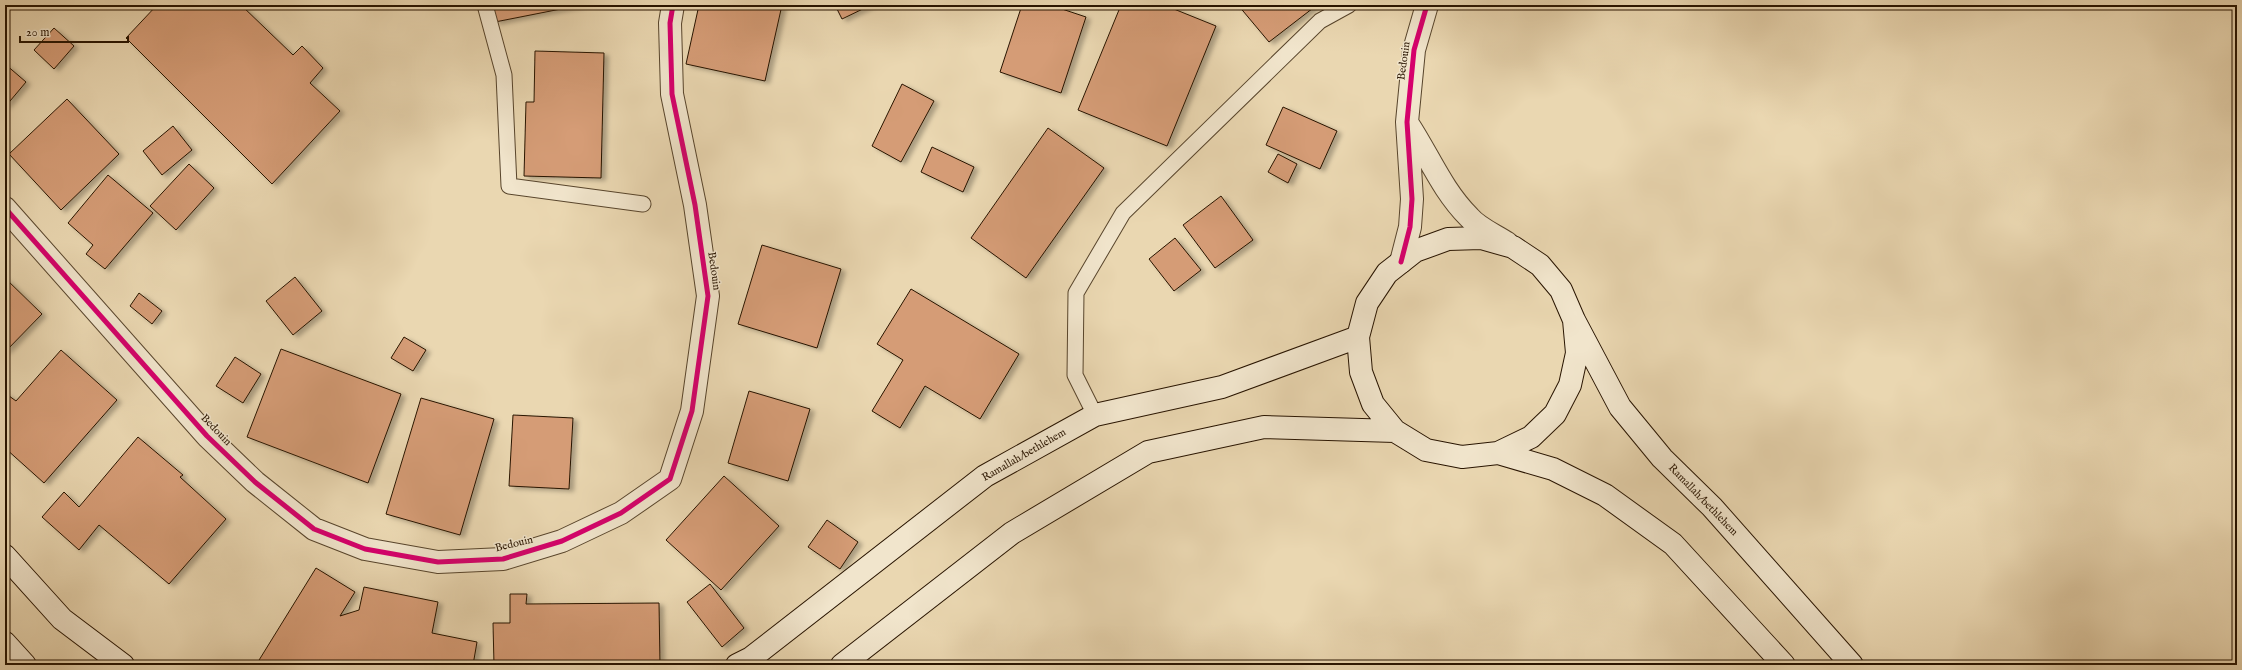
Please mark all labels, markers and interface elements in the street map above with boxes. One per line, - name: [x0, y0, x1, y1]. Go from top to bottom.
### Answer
- scale bar: [20, 18, 128, 44]
- text: 20 m: [26, 25, 49, 40]
- street label: Bedouin: [1394, 41, 1414, 81]
- street label: Bedouin: [704, 251, 724, 291]
- street label: Bedouin: [198, 411, 235, 449]
- street label: Ramallah/bethlehem: [980, 425, 1069, 485]
- street label: Ramallah/bethlehem: [1665, 461, 1741, 539]
- street label: Bedouin: [494, 533, 535, 555]

